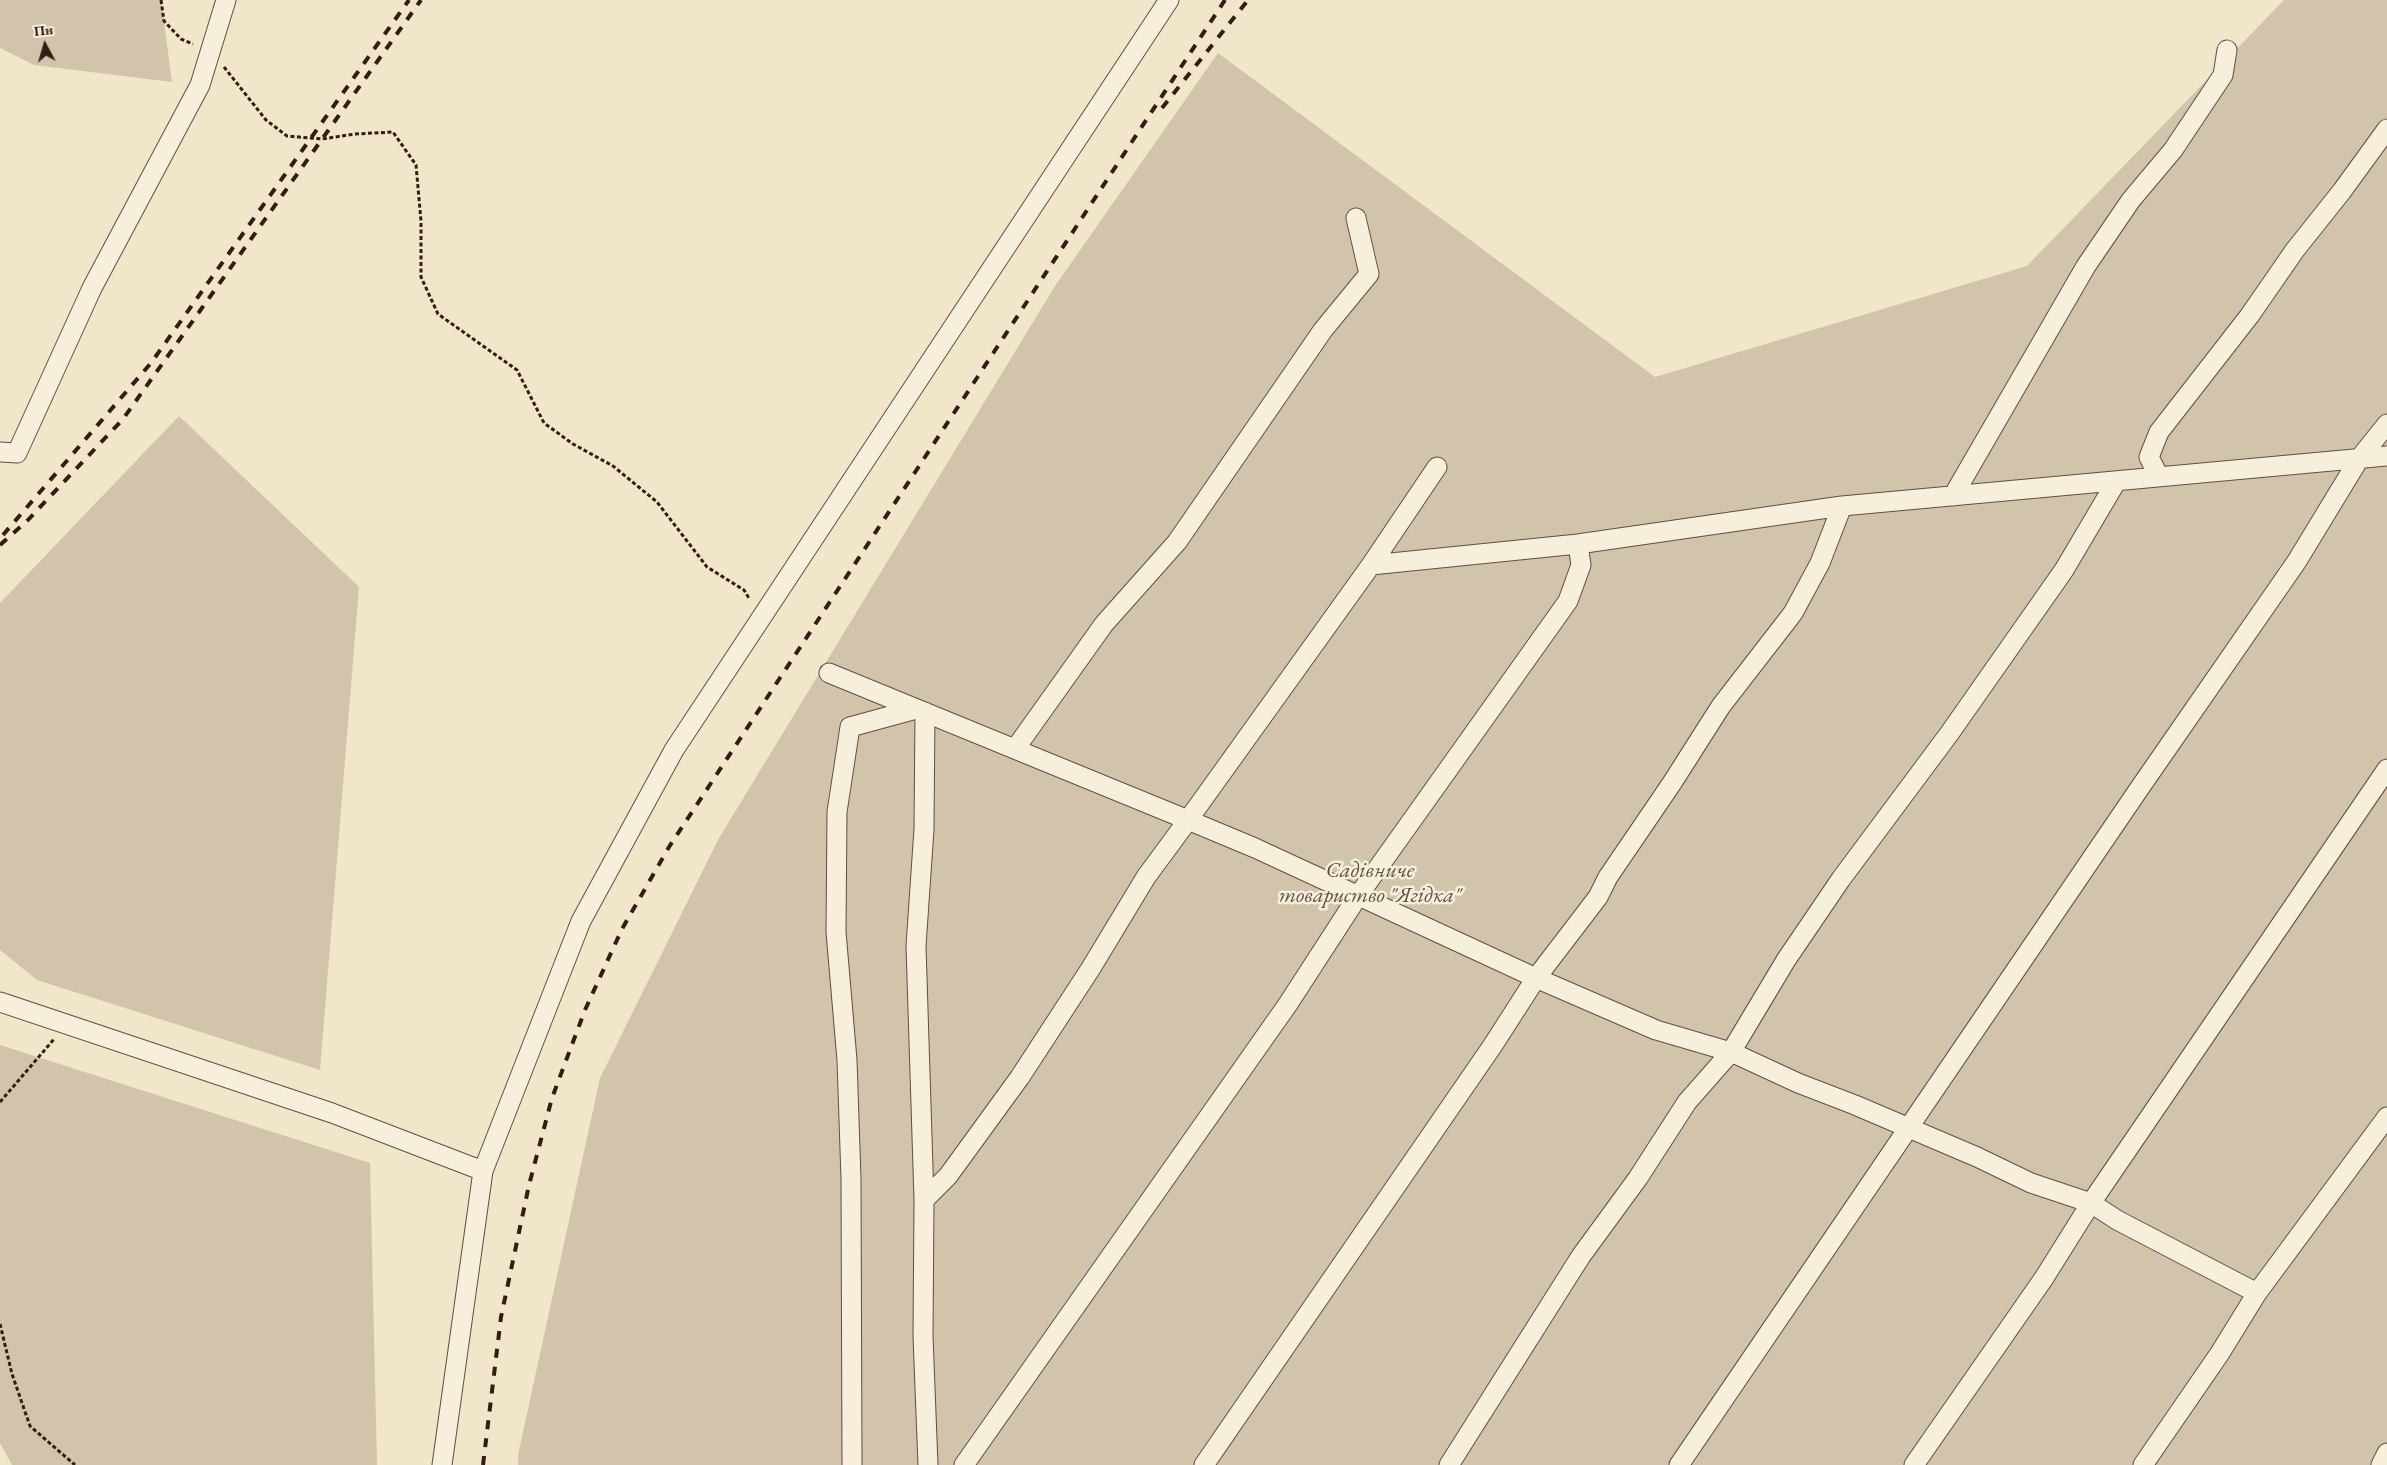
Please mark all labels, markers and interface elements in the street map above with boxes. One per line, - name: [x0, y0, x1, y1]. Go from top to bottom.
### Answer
- north arrow: [20, 20, 70, 70]
- text: Пн: [33, 20, 54, 40]
- park label: Садівниче товариство "Ягідка": [1279, 858, 1461, 909]

